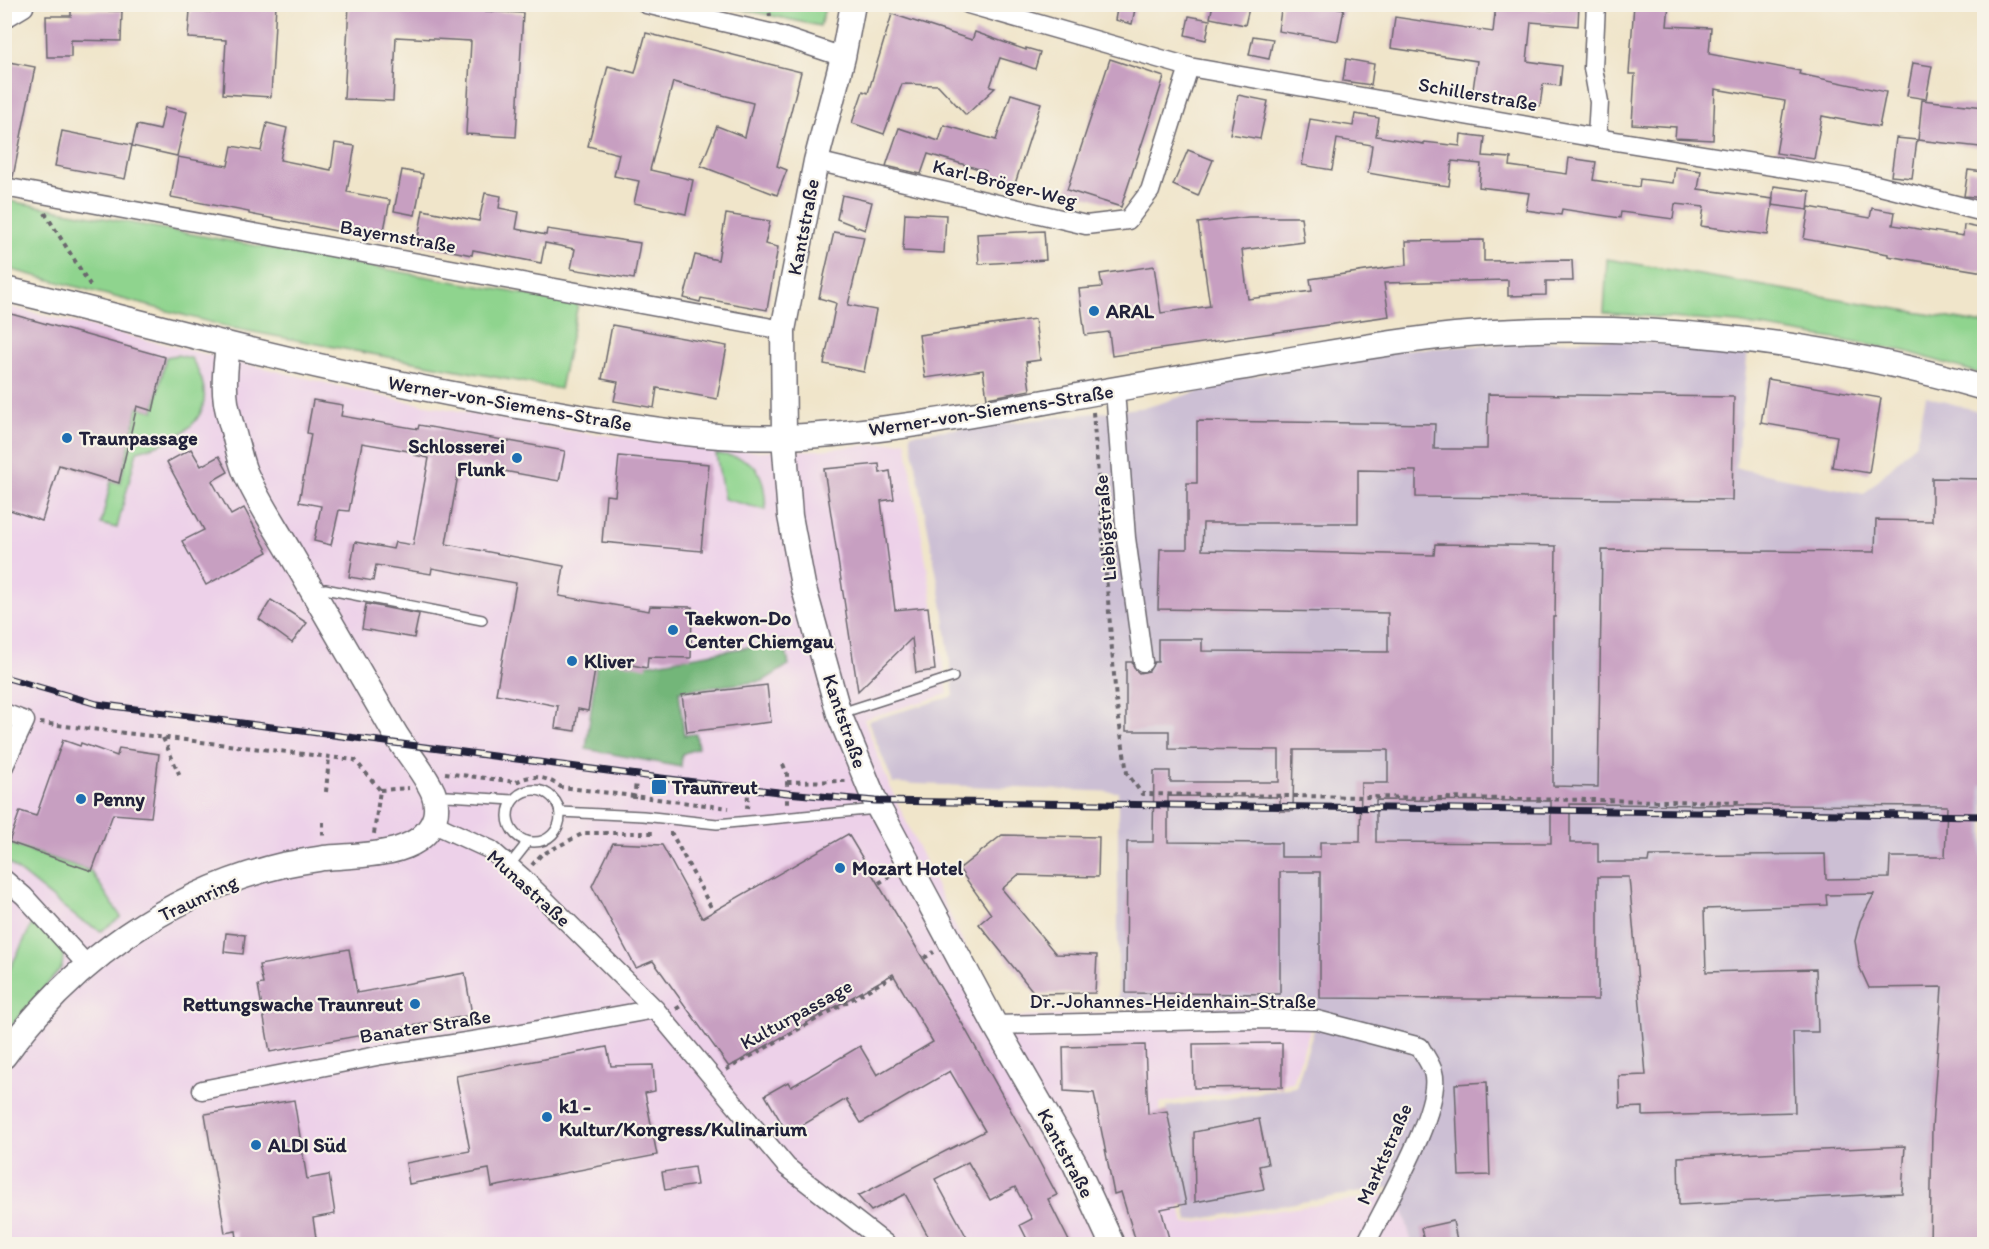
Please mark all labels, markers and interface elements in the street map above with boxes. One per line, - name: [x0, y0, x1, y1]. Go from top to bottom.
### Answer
- street label: Schillerstraße: [1417, 72, 1539, 116]
- street label: Karl-Bröger-Weg: [930, 153, 1080, 213]
- street label: Kantstraße: [782, 177, 824, 277]
- street label: Bayernstraße: [338, 214, 458, 258]
- place label: ARAL: [1105, 299, 1155, 323]
- marker: ARAL: [1087, 304, 1101, 318]
- street label: Werner-von-Siemens-Straße: [386, 370, 634, 436]
- street label: Werner-von-Siemens-Straße: [867, 379, 1115, 441]
- place label: Traunpassage: [78, 426, 198, 451]
- marker: Traunpassage: [60, 431, 74, 445]
- place label: Schlosserei Flunk: [408, 434, 506, 481]
- marker: Schlosserei Flunk: [510, 451, 524, 465]
- street label: Liebigstraße: [1088, 474, 1122, 582]
- place label: Taekwon-Do Center Chiemgau: [684, 606, 835, 654]
- marker: Taekwon-Do Center Chiemgau: [666, 623, 680, 637]
- place label: Kliver: [584, 649, 635, 673]
- marker: Kliver: [565, 654, 579, 668]
- street label: Kantstraße: [818, 671, 872, 771]
- place label: Traunreut: [671, 775, 758, 799]
- marker: Traunreut: [650, 778, 668, 796]
- place label: Penny: [93, 787, 145, 812]
- marker: Penny: [74, 792, 88, 806]
- street label: Munastraße: [482, 844, 576, 932]
- place label: Mozart Hotel: [852, 856, 964, 880]
- marker: Mozart Hotel: [833, 861, 847, 875]
- street label: Traunring: [155, 869, 242, 927]
- street label: Kulturpassage: [736, 973, 856, 1055]
- street label: Dr.-Johannes-Heidenhain-Straße: [1030, 989, 1316, 1013]
- place label: Rettungswache Traunreut: [183, 992, 403, 1017]
- marker: Rettungswache Traunreut: [408, 997, 422, 1011]
- street label: Banater Straße: [358, 1004, 492, 1048]
- place label: k1 - Kultur/Kongress/Kulinarium: [559, 1094, 807, 1142]
- street label: Marktstraße: [1351, 1100, 1417, 1208]
- street label: Kantstraße: [1032, 1104, 1100, 1202]
- marker: k1 - Kultur/Kongress/Kulinarium: [540, 1110, 554, 1124]
- place label: ALDI Süd: [267, 1133, 348, 1157]
- marker: ALDI Süd: [249, 1138, 263, 1152]

